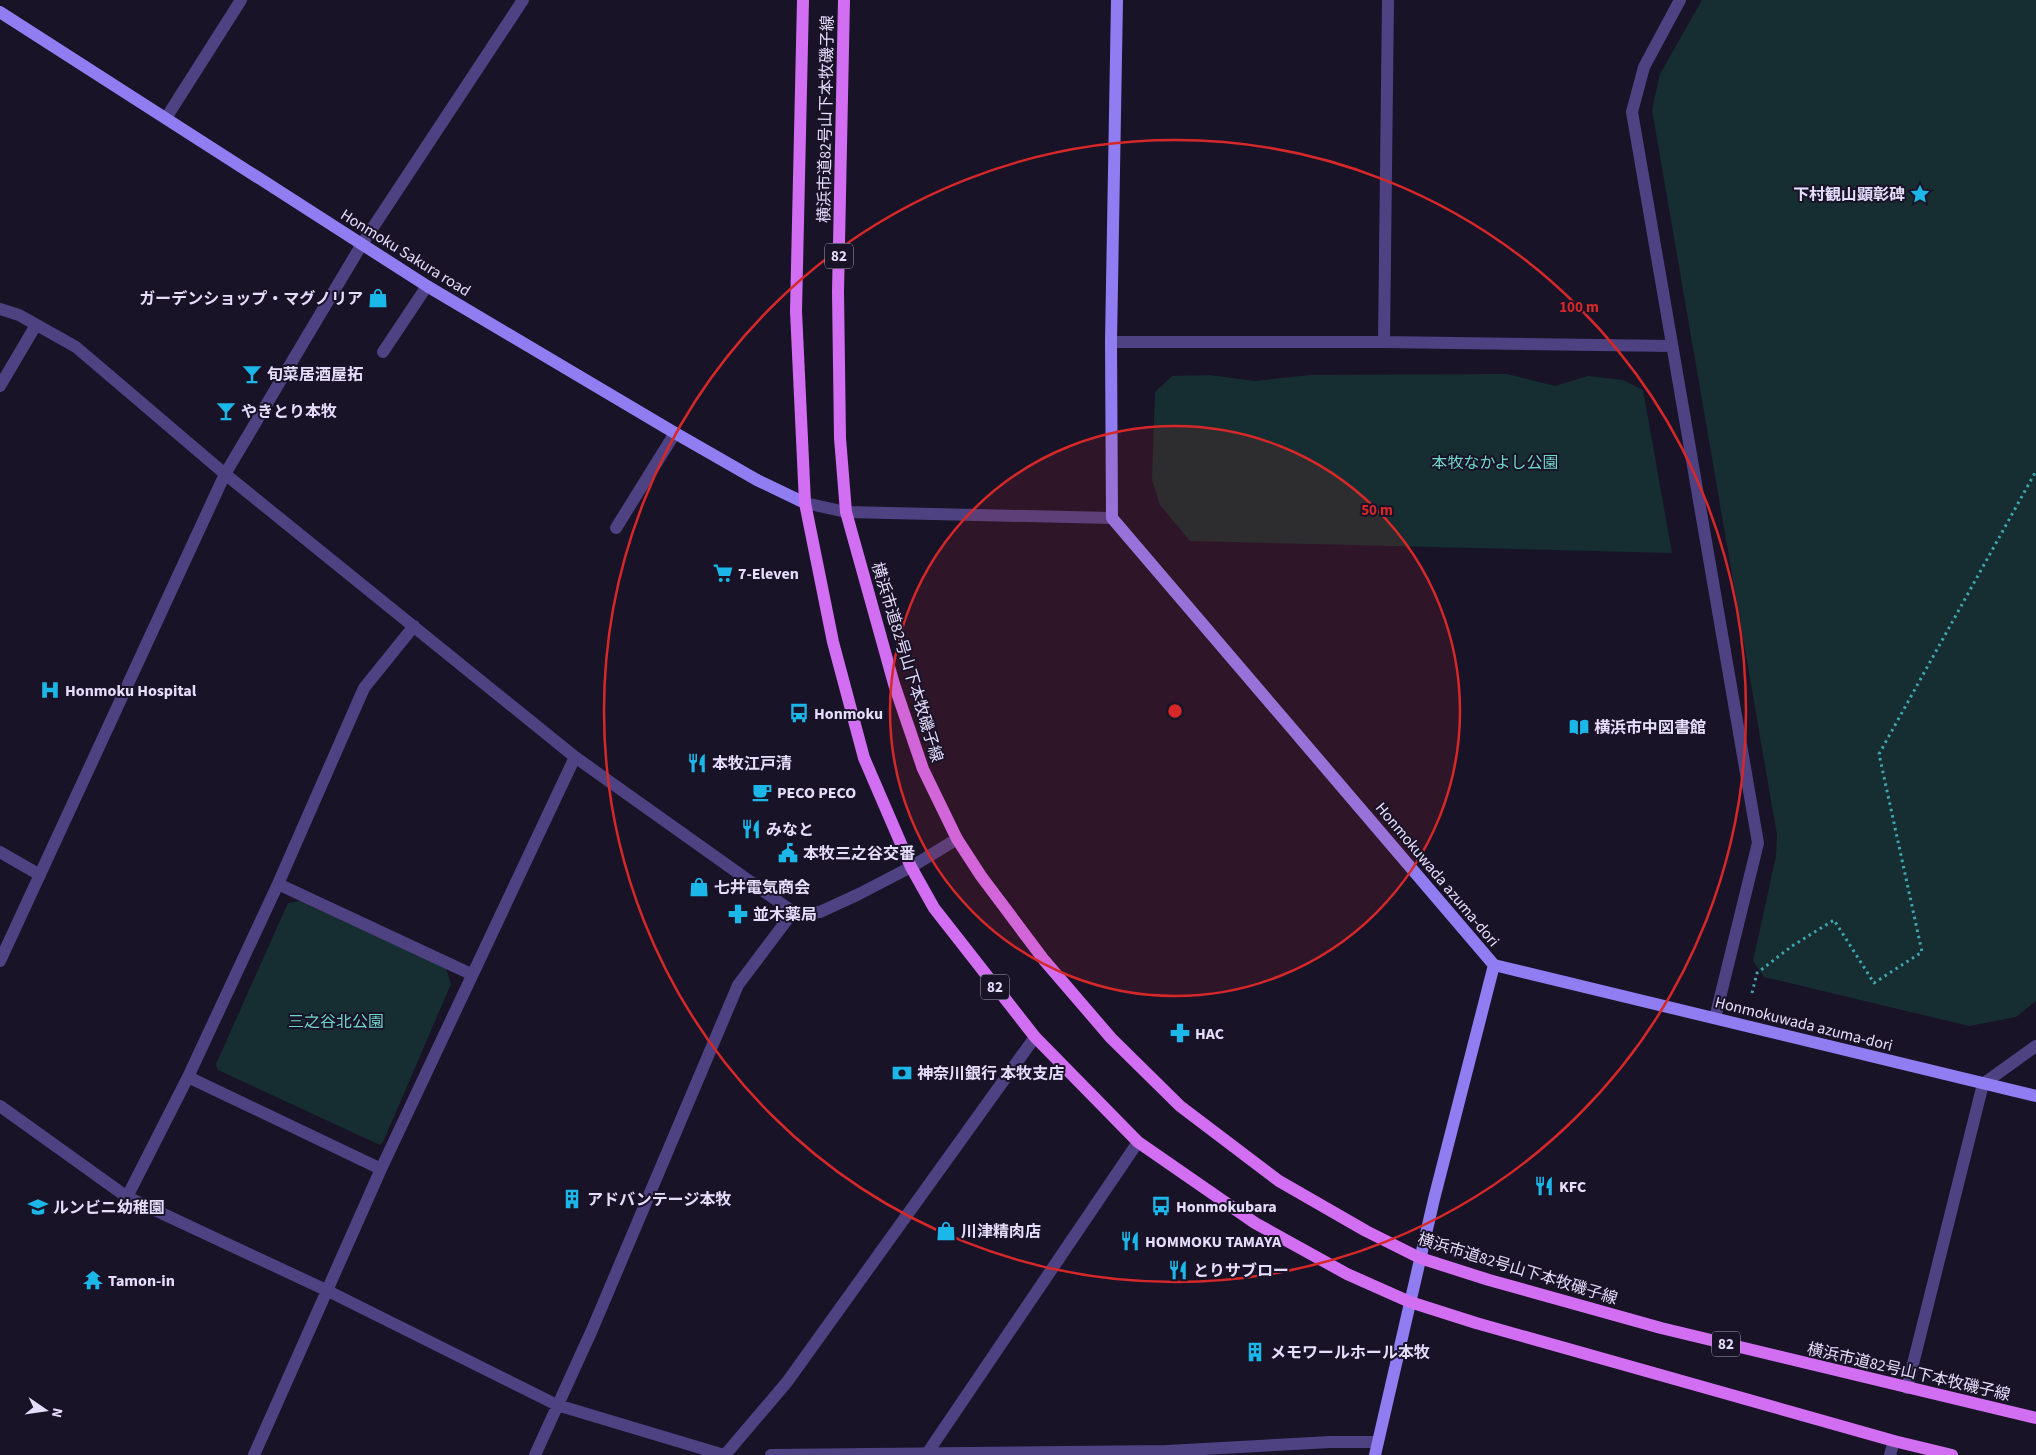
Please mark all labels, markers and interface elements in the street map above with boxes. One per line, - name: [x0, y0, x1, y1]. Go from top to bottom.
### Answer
- street label: 横浜市道82号山下本牧磯子線: [813, 15, 839, 223]
- place icon: 下村観山顕彰碑: [1909, 183, 1931, 205]
- place label: 下村観山顕彰碑: [1793, 184, 1905, 206]
- street label: Honmoku Sakura road: [336, 204, 475, 302]
- road number: 82: [825, 244, 853, 268]
- shop icon: ガーデンショップ・マグノリア: [367, 287, 389, 309]
- place label: ガーデンショップ・マグノリア: [139, 288, 363, 310]
- text: 100 m: [1559, 297, 1599, 318]
- bar icon: 旬菜居酒屋拓: [241, 363, 263, 385]
- place label: 旬菜居酒屋拓: [267, 364, 363, 386]
- bar icon: やきとり本牧: [215, 400, 237, 422]
- place label: やきとり本牧: [241, 401, 337, 423]
- park label: 本牧なかよし公園: [1431, 452, 1559, 474]
- text: 50 m: [1361, 500, 1393, 521]
- street label: 横浜市道82号山下本牧磯子線: [866, 560, 948, 765]
- supermarket icon: 7-Eleven: [712, 562, 734, 584]
- place label: 7-Eleven: [738, 563, 799, 585]
- hospital icon: Honmoku Hospital: [39, 679, 61, 701]
- place label: Honmoku Hospital: [65, 680, 197, 702]
- bus stop icon: Honmoku: [788, 702, 810, 724]
- centre of rings: [1166, 702, 1184, 720]
- place label: Honmoku: [814, 703, 883, 725]
- library icon: 横浜市中図書館: [1568, 716, 1590, 738]
- place label: 横浜市中図書館: [1594, 717, 1706, 739]
- restaurant icon: 本牧江戸清: [686, 752, 708, 774]
- place label: 本牧江戸清: [712, 753, 792, 775]
- cafe icon: PECO PECO: [751, 781, 773, 803]
- place label: PECO PECO: [777, 782, 856, 804]
- street label: Honmokuwada azuma-dori: [1370, 798, 1504, 952]
- restaurant icon: みなと: [740, 818, 762, 840]
- place label: みなと: [766, 819, 814, 841]
- public building icon: 本牧三之谷交番: [777, 842, 799, 864]
- place label: 本牧三之谷交番: [803, 843, 915, 865]
- shop icon: 七井電気商会: [688, 876, 710, 898]
- place label: 七井電気商会: [714, 877, 810, 899]
- pharmacy icon: 並木薬局: [727, 903, 749, 925]
- place label: 並木薬局: [753, 904, 817, 926]
- road number: 82: [981, 974, 1009, 1000]
- street label: Honmokuwada azuma-dori: [1713, 991, 1895, 1057]
- park label: 三之谷北公園: [288, 1011, 384, 1033]
- pharmacy icon: HAC: [1169, 1022, 1191, 1044]
- place label: HAC: [1195, 1023, 1224, 1045]
- bank icon: 神奈川銀行 本牧支店: [891, 1062, 913, 1084]
- place label: 神奈川銀行 本牧支店: [917, 1063, 1064, 1085]
- restaurant icon: KFC: [1533, 1175, 1555, 1197]
- place label: KFC: [1559, 1176, 1586, 1198]
- building icon: アドバンテージ本牧: [561, 1188, 583, 1210]
- place label: アドバンテージ本牧: [587, 1189, 731, 1211]
- bus stop icon: Honmokubara: [1150, 1195, 1172, 1217]
- school or university icon: ルンビニ幼稚園: [27, 1196, 49, 1218]
- place label: Honmokubara: [1176, 1196, 1277, 1218]
- place label: ルンビニ幼稚園: [53, 1197, 165, 1219]
- shop icon: 川津精肉店: [935, 1220, 957, 1242]
- place label: 川津精肉店: [961, 1221, 1041, 1243]
- street label: 横浜市道82号山下本牧磯子線: [1415, 1228, 1620, 1310]
- restaurant icon: HOMMOKU TAMAYA: [1119, 1230, 1141, 1252]
- place label: HOMMOKU TAMAYA: [1145, 1231, 1282, 1253]
- restaurant icon: とりサブロー: [1167, 1259, 1189, 1281]
- place label: とりサブロー: [1193, 1260, 1289, 1282]
- temple icon: Tamon-in: [82, 1269, 104, 1291]
- place label: Tamon-in: [108, 1270, 175, 1292]
- road number: 82: [1712, 1332, 1740, 1356]
- street label: 横浜市道82号山下本牧磯子線: [1805, 1338, 2013, 1406]
- building icon: メモワールホール本牧: [1244, 1341, 1266, 1363]
- place label: メモワールホール本牧: [1270, 1342, 1430, 1364]
- north arrow: [20, 1385, 70, 1435]
- text: N: [46, 1406, 67, 1419]

